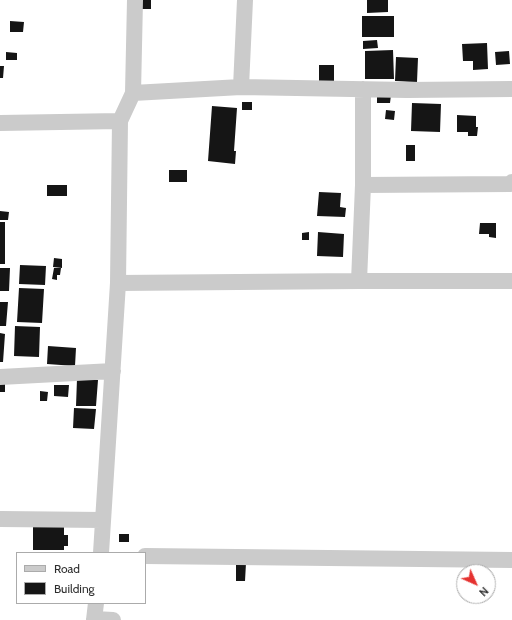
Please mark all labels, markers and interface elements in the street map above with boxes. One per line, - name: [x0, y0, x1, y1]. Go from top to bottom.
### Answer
- legend: [16, 552, 146, 604]
- text: Road: [54, 561, 80, 576]
- north arrow: [456, 564, 496, 604]
- text: Building: [54, 581, 95, 596]
- text: N: [476, 584, 491, 599]

